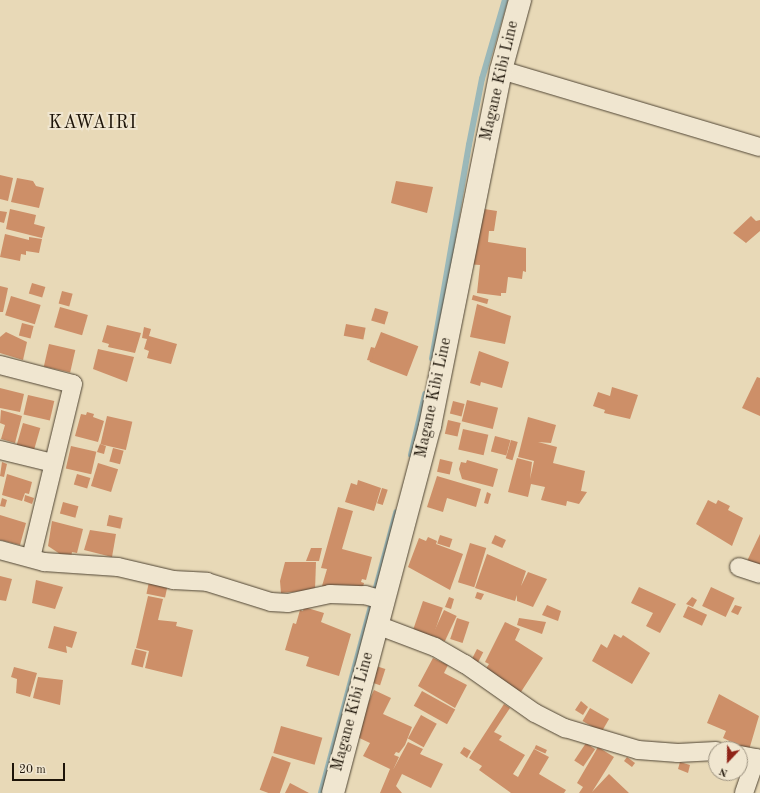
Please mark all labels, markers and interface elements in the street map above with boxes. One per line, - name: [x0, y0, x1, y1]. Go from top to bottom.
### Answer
- street label: Magane Kibi Line: [477, 19, 523, 143]
- district label: KAWAIRI: [49, 112, 137, 134]
- street label: Magane Kibi Line: [412, 336, 456, 460]
- street label: Magane Kibi Line: [328, 650, 378, 774]
- north arrow: [708, 741, 748, 781]
- scale bar: [14, 755, 67, 781]
- text: 20 m: [19, 764, 46, 776]
- text: N: [718, 765, 730, 778]

